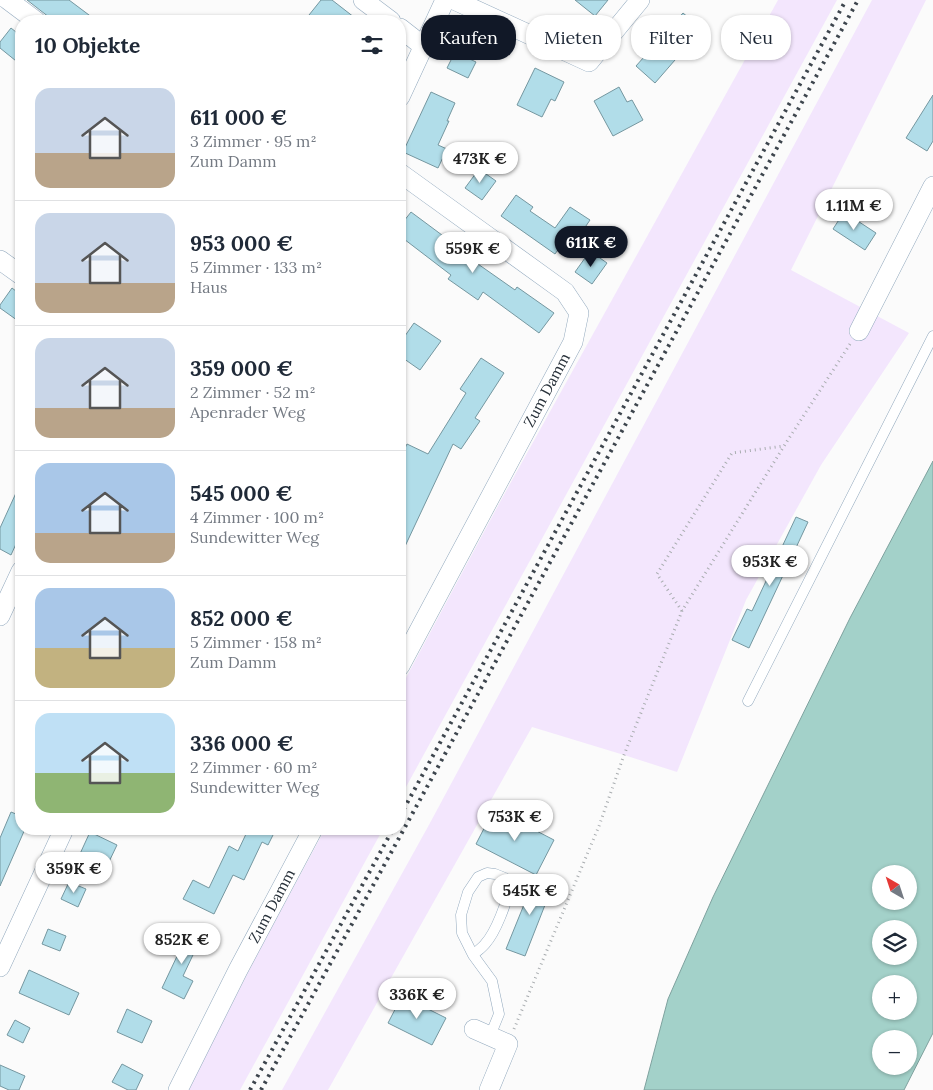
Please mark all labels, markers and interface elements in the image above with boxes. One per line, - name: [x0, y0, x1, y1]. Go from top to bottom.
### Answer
- chip: Kaufen: [421, 15, 516, 60]
- chip: Mieten: [526, 15, 621, 60]
- chip: Filter: [631, 15, 711, 60]
- chip: Neu: [721, 15, 791, 60]
- icon: filters: [358, 31, 386, 59]
- text: 10 Objekte: [35, 32, 140, 59]
- text: 611 000 €: [190, 104, 287, 131]
- icon: home: [75, 108, 135, 168]
- text: 3 Zimmer · 95 m²: [190, 131, 317, 151]
- pin: 473K €: [439, 142, 521, 184]
- text: 473K €: [453, 148, 507, 168]
- text: Zum Damm: [190, 151, 277, 171]
- pin: 1.11M €: [808, 188, 900, 231]
- text: 1.11M €: [826, 195, 882, 215]
- pin: 611K €: [550, 226, 632, 268]
- text: 953 000 €: [190, 230, 293, 257]
- pin: 559K €: [432, 232, 514, 274]
- text: 611K €: [566, 232, 616, 252]
- icon: home: [75, 233, 135, 293]
- text: 559K €: [445, 238, 501, 258]
- text: 5 Zimmer · 133 m²: [190, 257, 322, 277]
- text: Haus: [190, 277, 227, 297]
- street label: Zum Damm: [519, 349, 574, 430]
- text: 359 000 €: [190, 355, 293, 382]
- icon: home: [75, 358, 135, 418]
- text: 2 Zimmer · 52 m²: [190, 382, 316, 402]
- text: Apenrader Weg: [190, 402, 305, 422]
- text: 545 000 €: [190, 480, 293, 507]
- icon: home: [75, 483, 135, 543]
- text: 4 Zimmer · 100 m²: [190, 507, 324, 527]
- text: Sundewitter Weg: [190, 527, 319, 547]
- pin: 953K €: [729, 544, 811, 587]
- text: 953K €: [742, 551, 798, 571]
- text: 852 000 €: [190, 605, 293, 632]
- icon: home: [75, 608, 135, 668]
- text: 5 Zimmer · 158 m²: [190, 632, 322, 652]
- text: Zum Damm: [190, 652, 277, 672]
- text: 336 000 €: [190, 730, 294, 757]
- icon: home: [75, 733, 135, 793]
- text: 2 Zimmer · 60 m²: [190, 757, 317, 777]
- text: Sundewitter Weg: [190, 777, 319, 797]
- pin: 753K €: [474, 800, 556, 842]
- text: 753K €: [488, 806, 542, 826]
- pin: 359K €: [33, 852, 115, 894]
- text: 359K €: [46, 858, 102, 878]
- street label: Zum Damm: [244, 865, 299, 946]
- north arrow: [872, 865, 918, 910]
- map controls: [872, 865, 917, 1075]
- pin: 545K €: [489, 874, 571, 916]
- text: 545K €: [503, 880, 557, 900]
- button: layers: [872, 920, 917, 965]
- pin: 852K €: [141, 922, 223, 965]
- text: 852K €: [155, 929, 209, 949]
- button: +: [872, 975, 917, 1020]
- pin: 336K €: [376, 978, 458, 1020]
- text: 336K €: [389, 984, 445, 1004]
- button: −: [872, 1030, 917, 1075]

